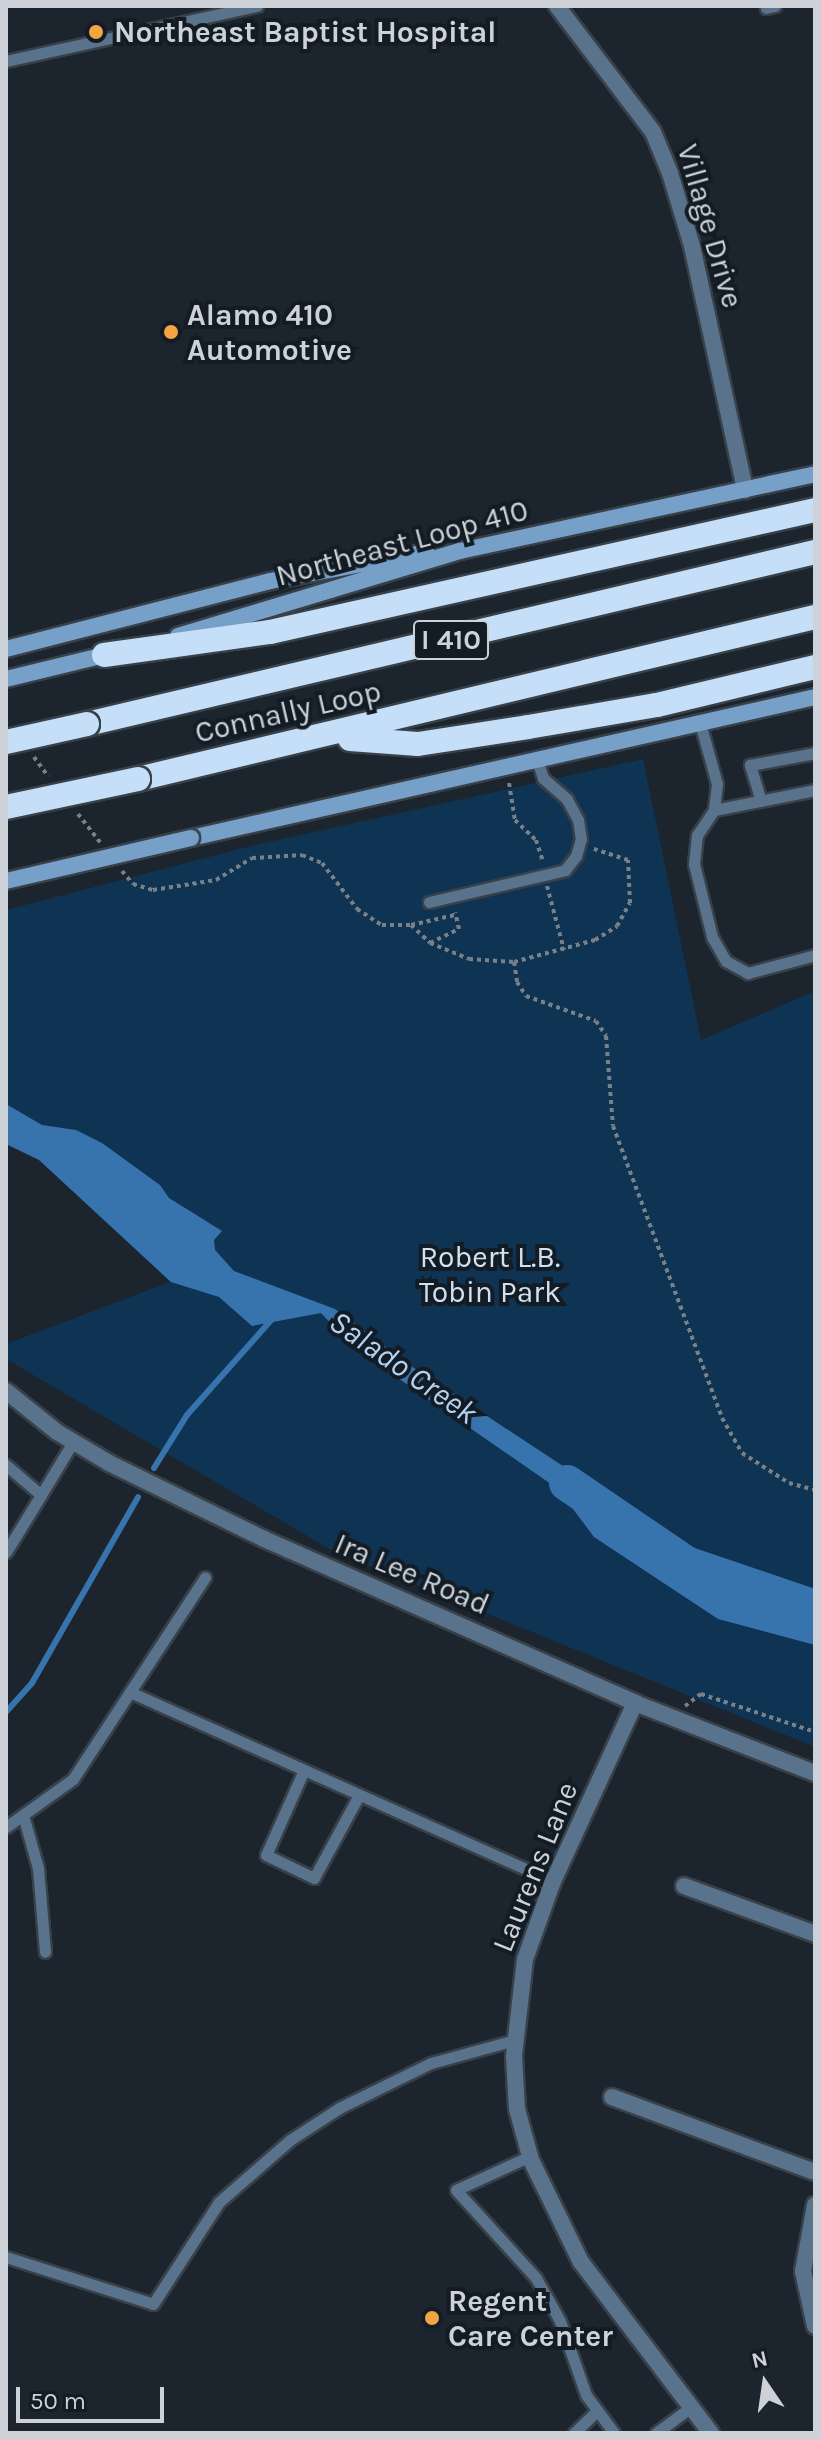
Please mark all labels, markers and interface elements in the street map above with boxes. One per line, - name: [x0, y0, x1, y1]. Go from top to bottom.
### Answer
- place label: Northeast Baptist Hospital: [114, 14, 496, 50]
- marker: Northeast Baptist Hospital: [85, 21, 107, 43]
- street label: Village Drive: [669, 140, 751, 312]
- place label: Alamo 410 Automotive: [187, 297, 352, 368]
- marker: Alamo 410 Automotive: [162, 323, 180, 341]
- street label: Northeast Loop 410: [272, 492, 532, 594]
- road number: I 410: [413, 616, 489, 664]
- street label: Connally Loop: [192, 673, 384, 751]
- park label: Robert L.B. Tobin Park: [419, 1239, 561, 1310]
- water label: Salado Creek: [322, 1303, 484, 1433]
- street label: Ira Lee Road: [330, 1525, 494, 1623]
- street label: Laurens Lane: [485, 1777, 585, 1957]
- place label: Regent Care Center: [448, 2283, 613, 2354]
- marker: Regent Care Center: [423, 2309, 441, 2327]
- north arrow: [725, 2343, 805, 2423]
- text: N: [749, 2345, 770, 2374]
- scale bar: [20, 2371, 168, 2421]
- text: 50 m: [30, 2387, 86, 2415]

